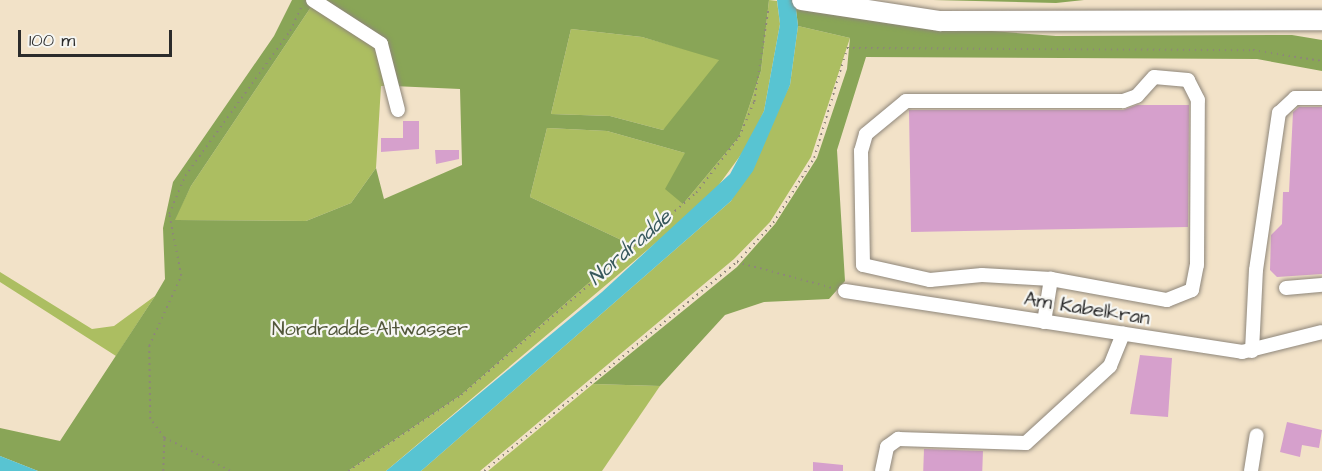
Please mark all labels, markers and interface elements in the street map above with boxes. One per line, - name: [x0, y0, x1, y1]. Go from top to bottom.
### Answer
- scale bar: [21, 18, 176, 56]
- text: 100 m: [29, 28, 75, 53]
- water label: Nordradde: [583, 205, 677, 291]
- street label: Am Kabelkran: [1022, 287, 1152, 331]
- park label: Nordradde-Altwasser: [272, 317, 468, 341]

